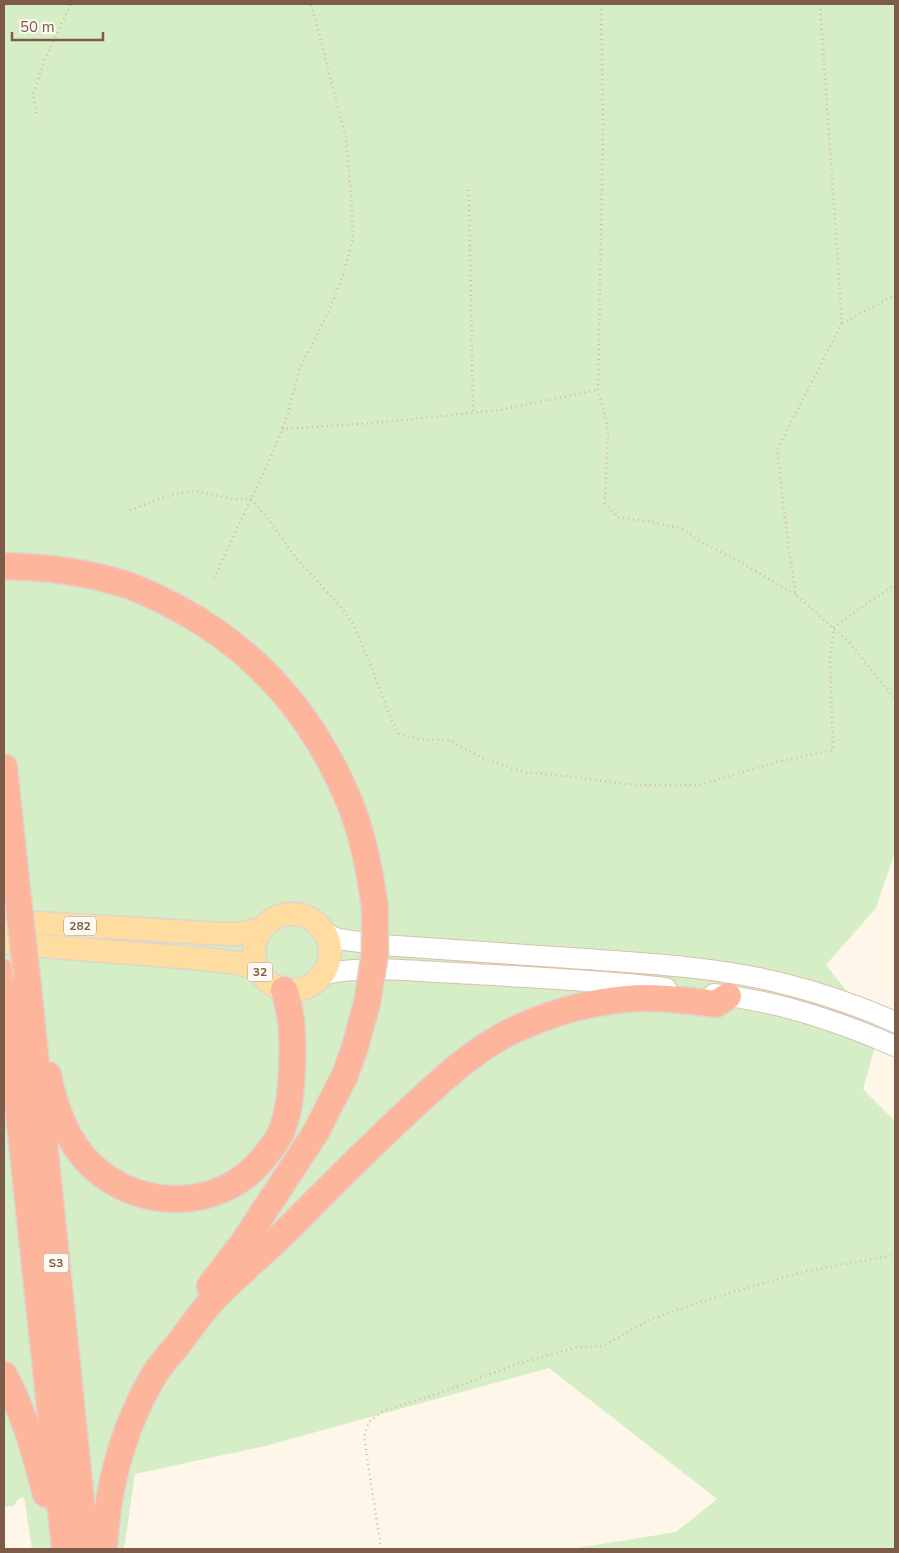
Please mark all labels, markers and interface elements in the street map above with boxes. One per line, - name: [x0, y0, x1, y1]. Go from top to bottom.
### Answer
- scale bar: [12, 10, 104, 42]
- text: 50 m: [20, 17, 55, 37]
- road number: 282: [64, 916, 96, 936]
- road number: 32: [248, 962, 272, 982]
- road number: S3: [44, 1254, 68, 1272]

